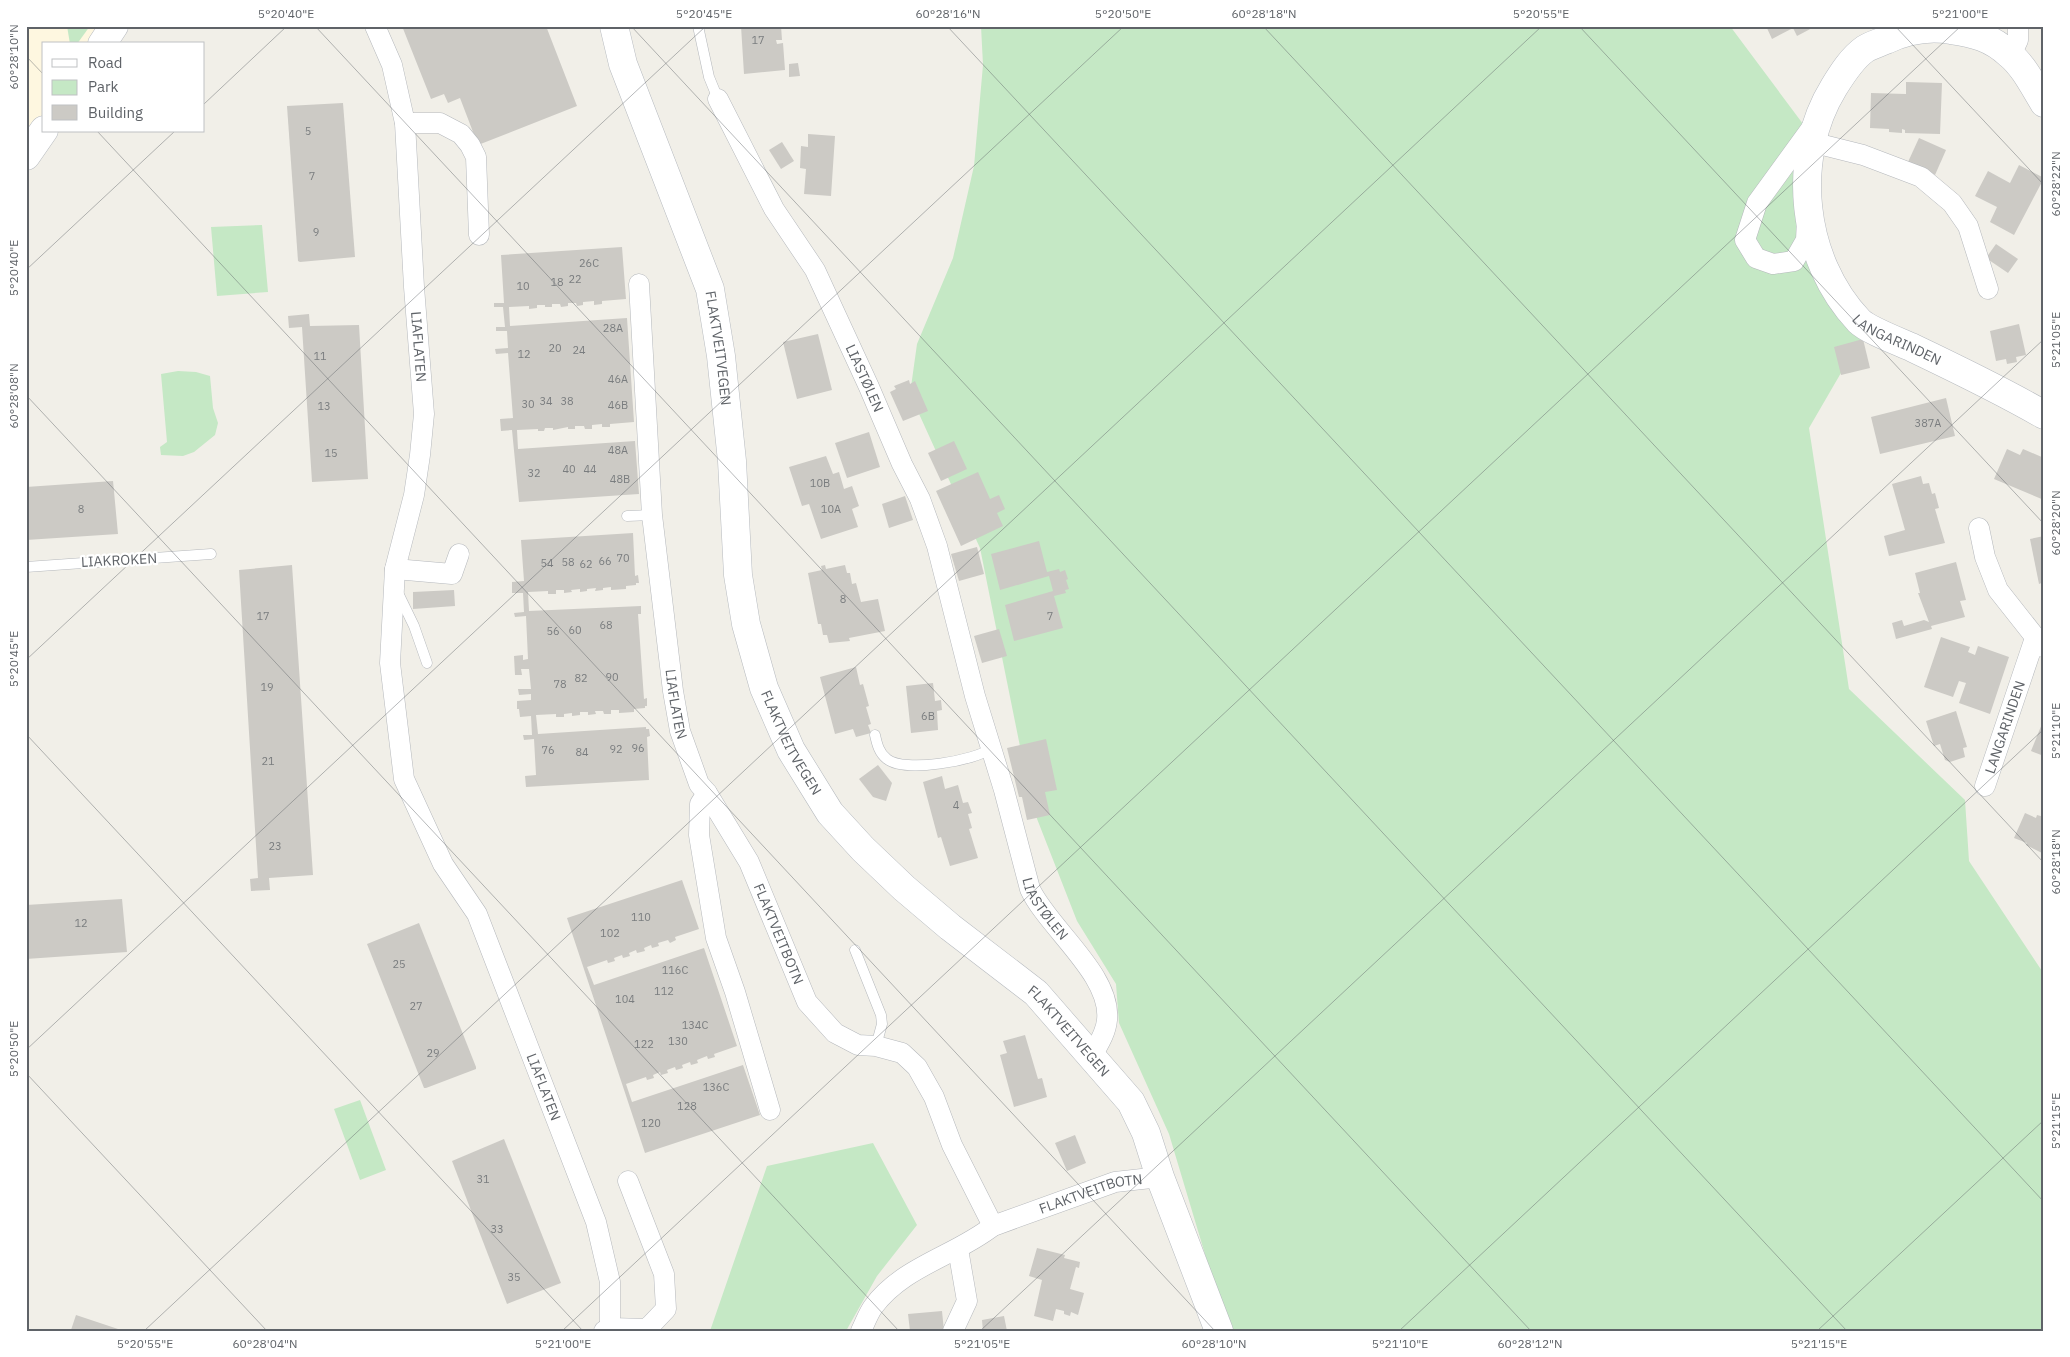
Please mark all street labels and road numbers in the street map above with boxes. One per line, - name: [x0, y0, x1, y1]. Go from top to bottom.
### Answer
- street label: FLAKTVEITVEGEN: [701, 289, 735, 406]
- street label: LIAFLATEN: [407, 311, 430, 383]
- street label: LANGARINDEN: [1848, 311, 1944, 369]
- street label: LIASTØLEN: [842, 342, 888, 415]
- street label: LIAKROKEN: [81, 549, 157, 571]
- street label: LIAFLATEN: [661, 668, 691, 742]
- street label: LANGARINDEN: [1981, 678, 2029, 776]
- street label: FLAKTVEITVEGEN: [757, 687, 826, 798]
- street label: LIASTØLEN: [1018, 876, 1072, 944]
- street label: FLAKTVEITBOTN: [750, 881, 808, 987]
- street label: FLAKTVEITVEGEN: [1024, 981, 1114, 1080]
- street label: LIAFLATEN: [523, 1051, 565, 1123]
- street label: FLAKTVEITBOTN: [1036, 1170, 1143, 1218]

